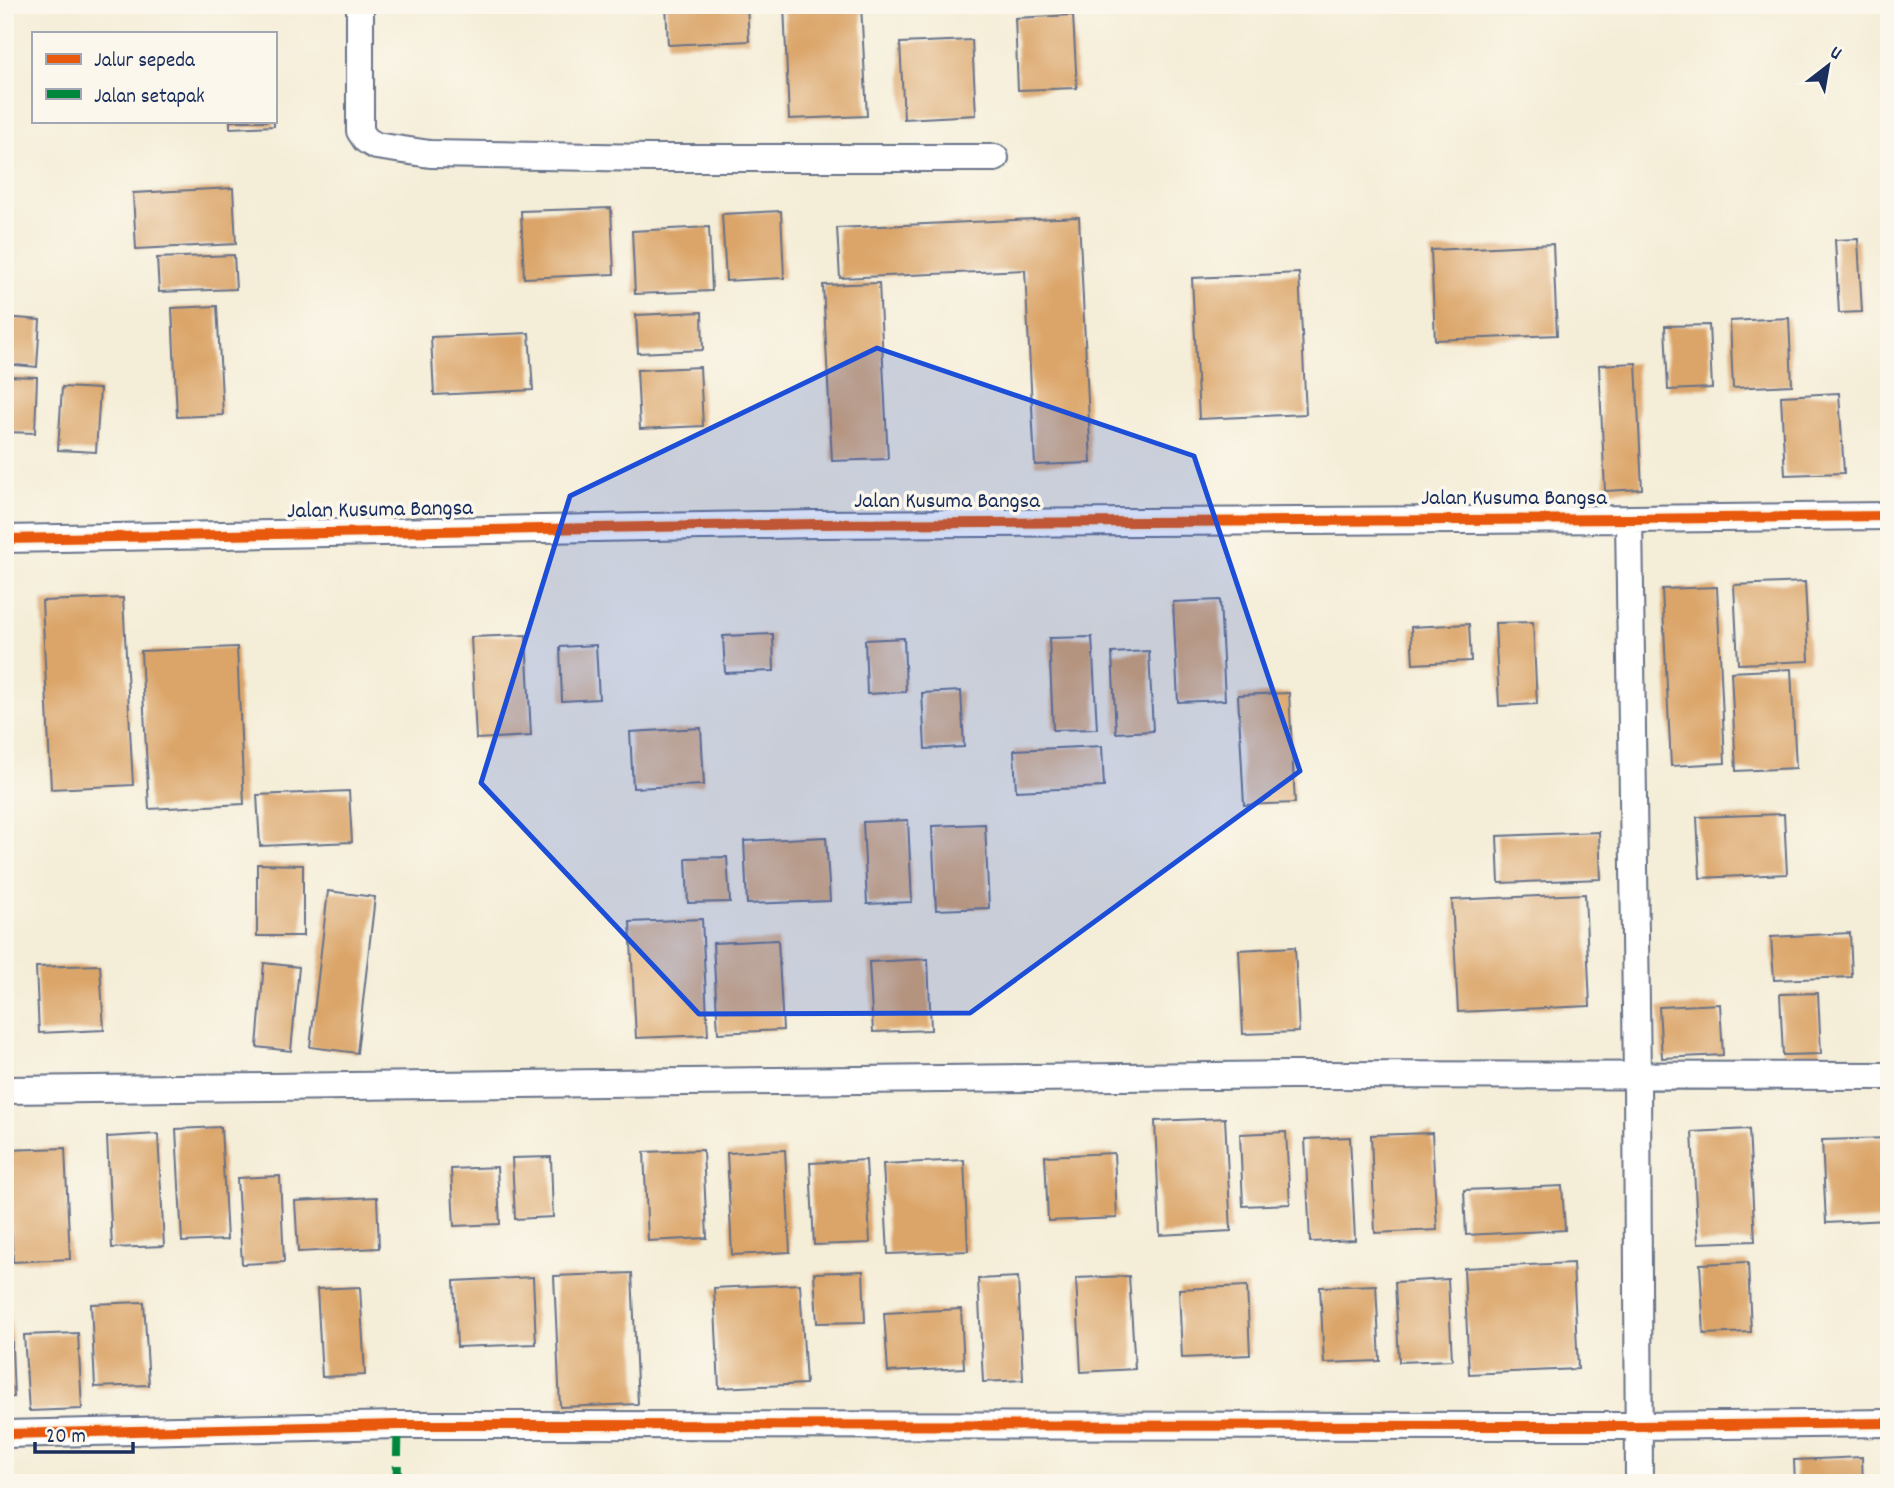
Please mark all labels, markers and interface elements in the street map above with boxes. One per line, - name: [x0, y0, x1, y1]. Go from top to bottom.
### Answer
- legend: [32, 32, 276, 122]
- north arrow: [1792, 32, 1862, 102]
- text: U: [1824, 40, 1846, 68]
- text: Jalur sepeda: [94, 47, 196, 77]
- text: Jalan setapak: [94, 83, 205, 113]
- street label: Jalan Kusuma Bangsa: [1421, 483, 1608, 516]
- street label: Jalan Kusuma Bangsa: [854, 486, 1041, 519]
- street label: Jalan Kusuma Bangsa: [287, 493, 475, 529]
- scale bar: [35, 1411, 133, 1455]
- text: 20 m: [46, 1423, 86, 1453]

